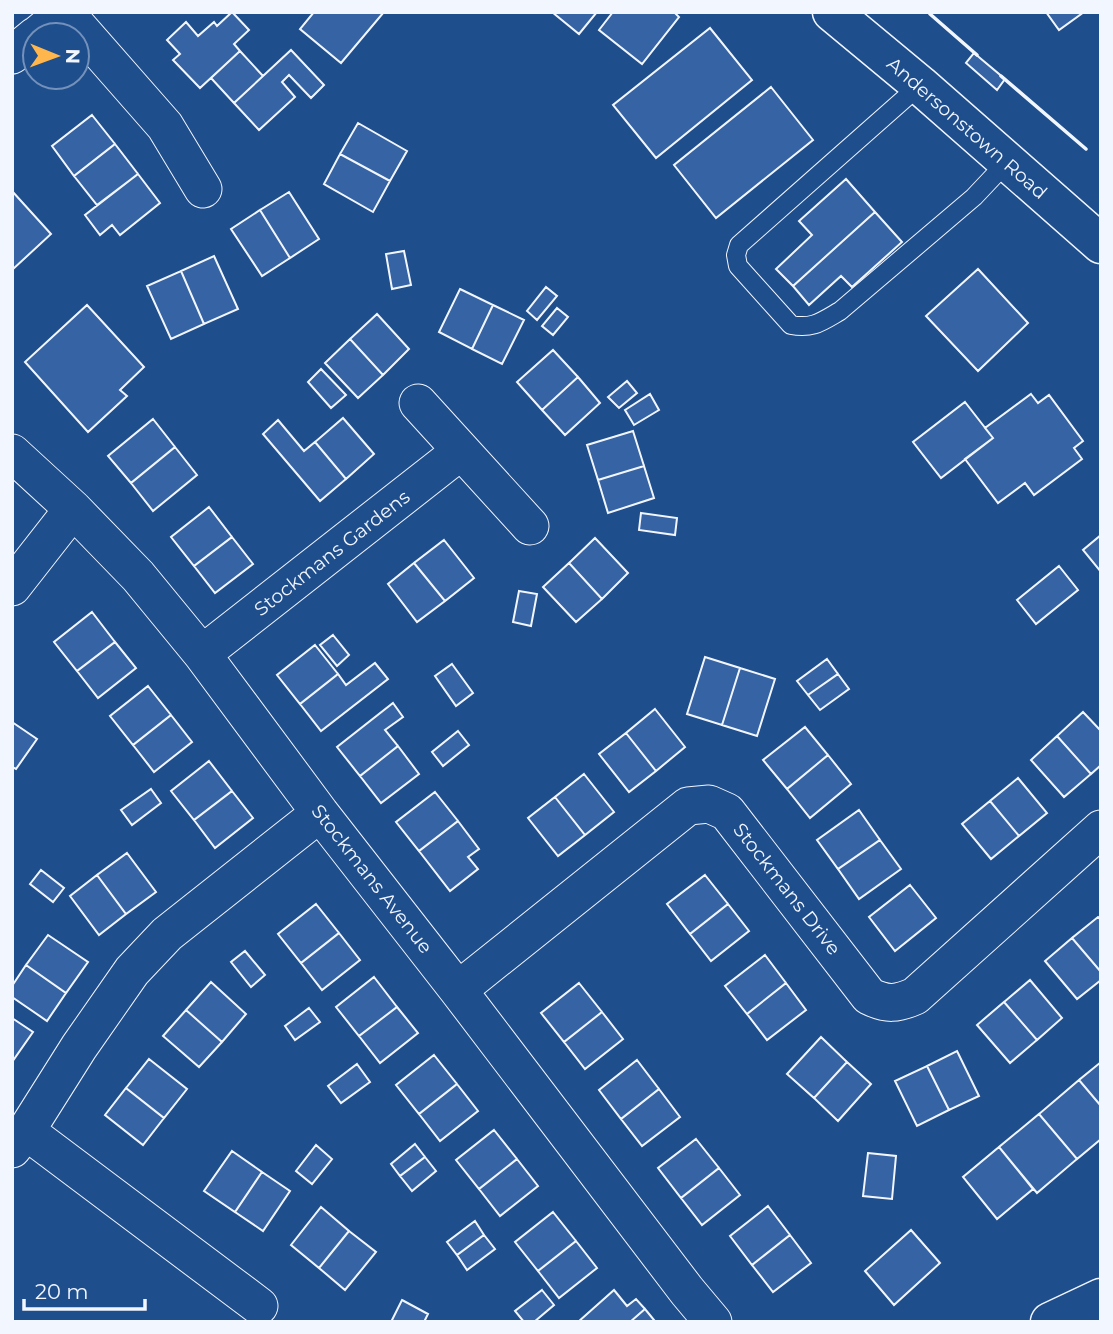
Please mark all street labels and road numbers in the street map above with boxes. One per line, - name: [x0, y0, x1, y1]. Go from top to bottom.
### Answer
- street label: Andersonstown Road: [882, 52, 1052, 204]
- street label: Stockmans Gardens: [250, 485, 414, 621]
- street label: Stockmans Avenue: [307, 800, 437, 958]
- street label: Stockmans Drive: [728, 819, 846, 959]

